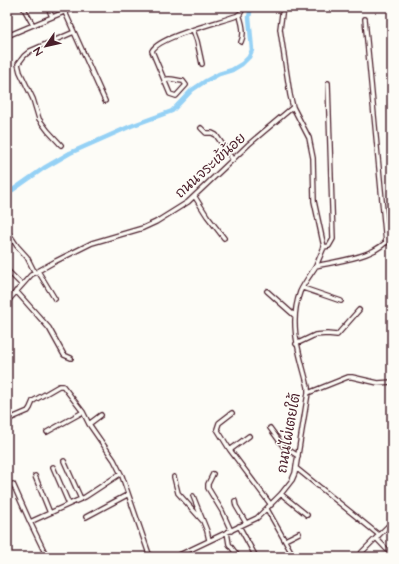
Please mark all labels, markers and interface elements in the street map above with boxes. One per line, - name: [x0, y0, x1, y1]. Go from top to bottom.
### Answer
- north arrow: [26, 26, 66, 66]
- text: N: [30, 44, 46, 58]
- street label: ถนนจระเข้น้อย: [171, 128, 251, 203]
- street label: ถนนไผ่เตยใต้: [272, 392, 306, 475]

